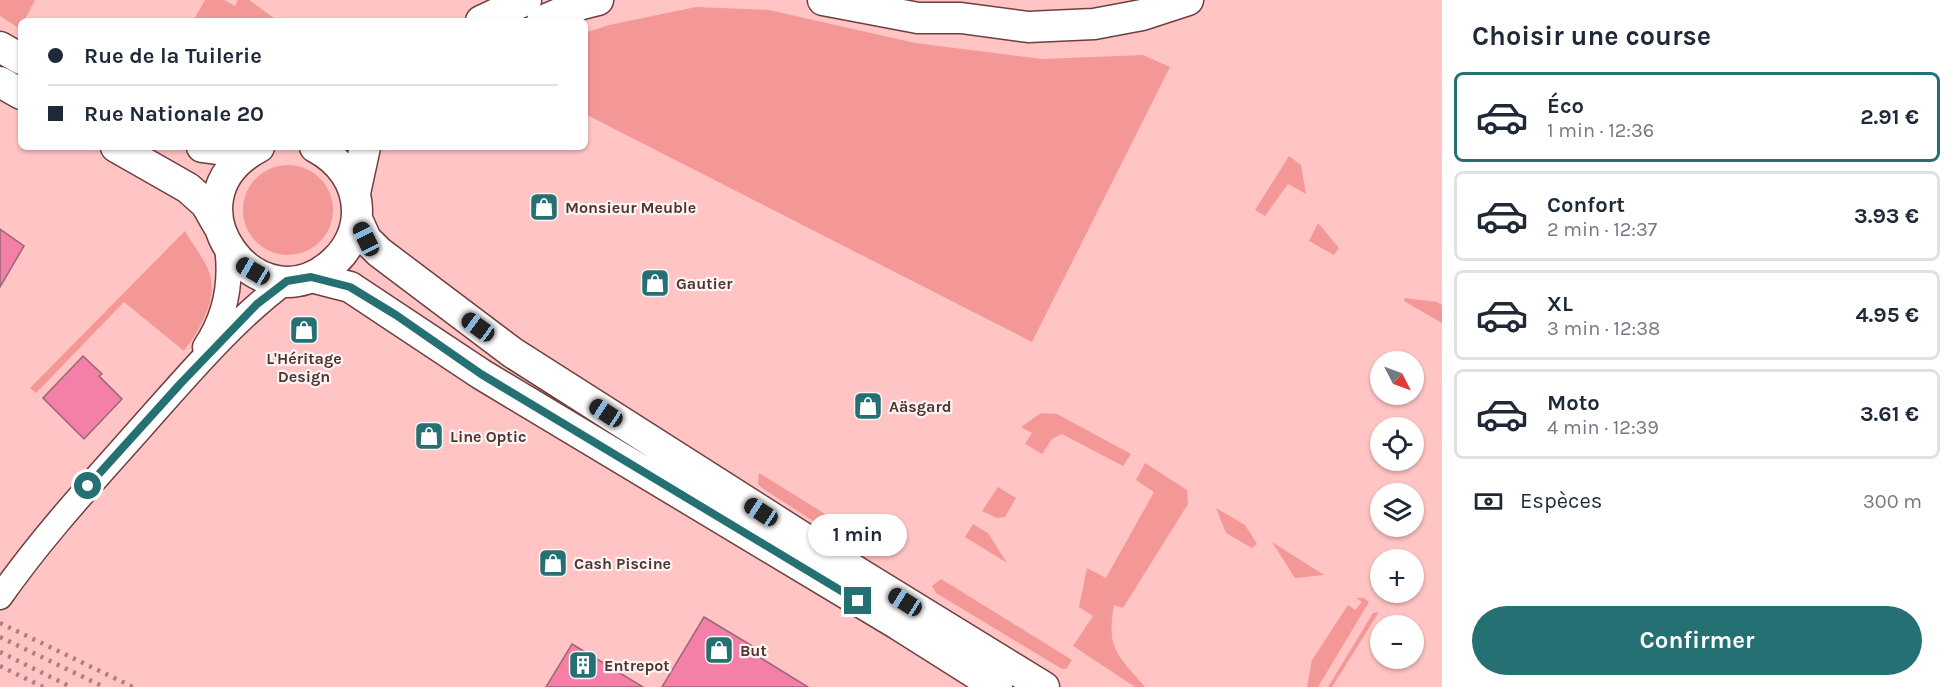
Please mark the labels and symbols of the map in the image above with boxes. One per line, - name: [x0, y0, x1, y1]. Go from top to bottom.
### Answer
- shop icon: Monsieur Meuble: [528, 191, 560, 223]
- place label: Monsieur Meuble: [565, 198, 696, 217]
- car: [350, 219, 382, 259]
- car: [233, 254, 273, 288]
- shop icon: Gautier: [639, 267, 671, 299]
- place label: Gautier: [676, 274, 733, 293]
- car: [458, 309, 498, 345]
- shop icon: L'Héritage Design: [288, 314, 320, 346]
- place label: L'Héritage Design: [266, 349, 342, 386]
- north arrow: [1370, 351, 1424, 405]
- shop icon: Aäsgard: [852, 390, 884, 422]
- car: [586, 396, 626, 430]
- place label: Aäsgard: [889, 397, 952, 416]
- shop icon: Line Optic: [413, 420, 445, 452]
- place label: Line Optic: [450, 427, 526, 446]
- route start: [74, 472, 101, 499]
- car: [741, 495, 781, 529]
- callout: 1 min: [808, 514, 908, 556]
- shop icon: Cash Piscine: [537, 547, 569, 579]
- place label: Cash Piscine: [574, 554, 671, 573]
- car: [885, 585, 925, 619]
- route end: [844, 587, 871, 614]
- shop icon: But: [703, 634, 735, 666]
- place label: But: [740, 641, 767, 660]
- building icon: Entrepot: [567, 649, 599, 681]
- place label: Entrepot: [604, 656, 670, 675]

